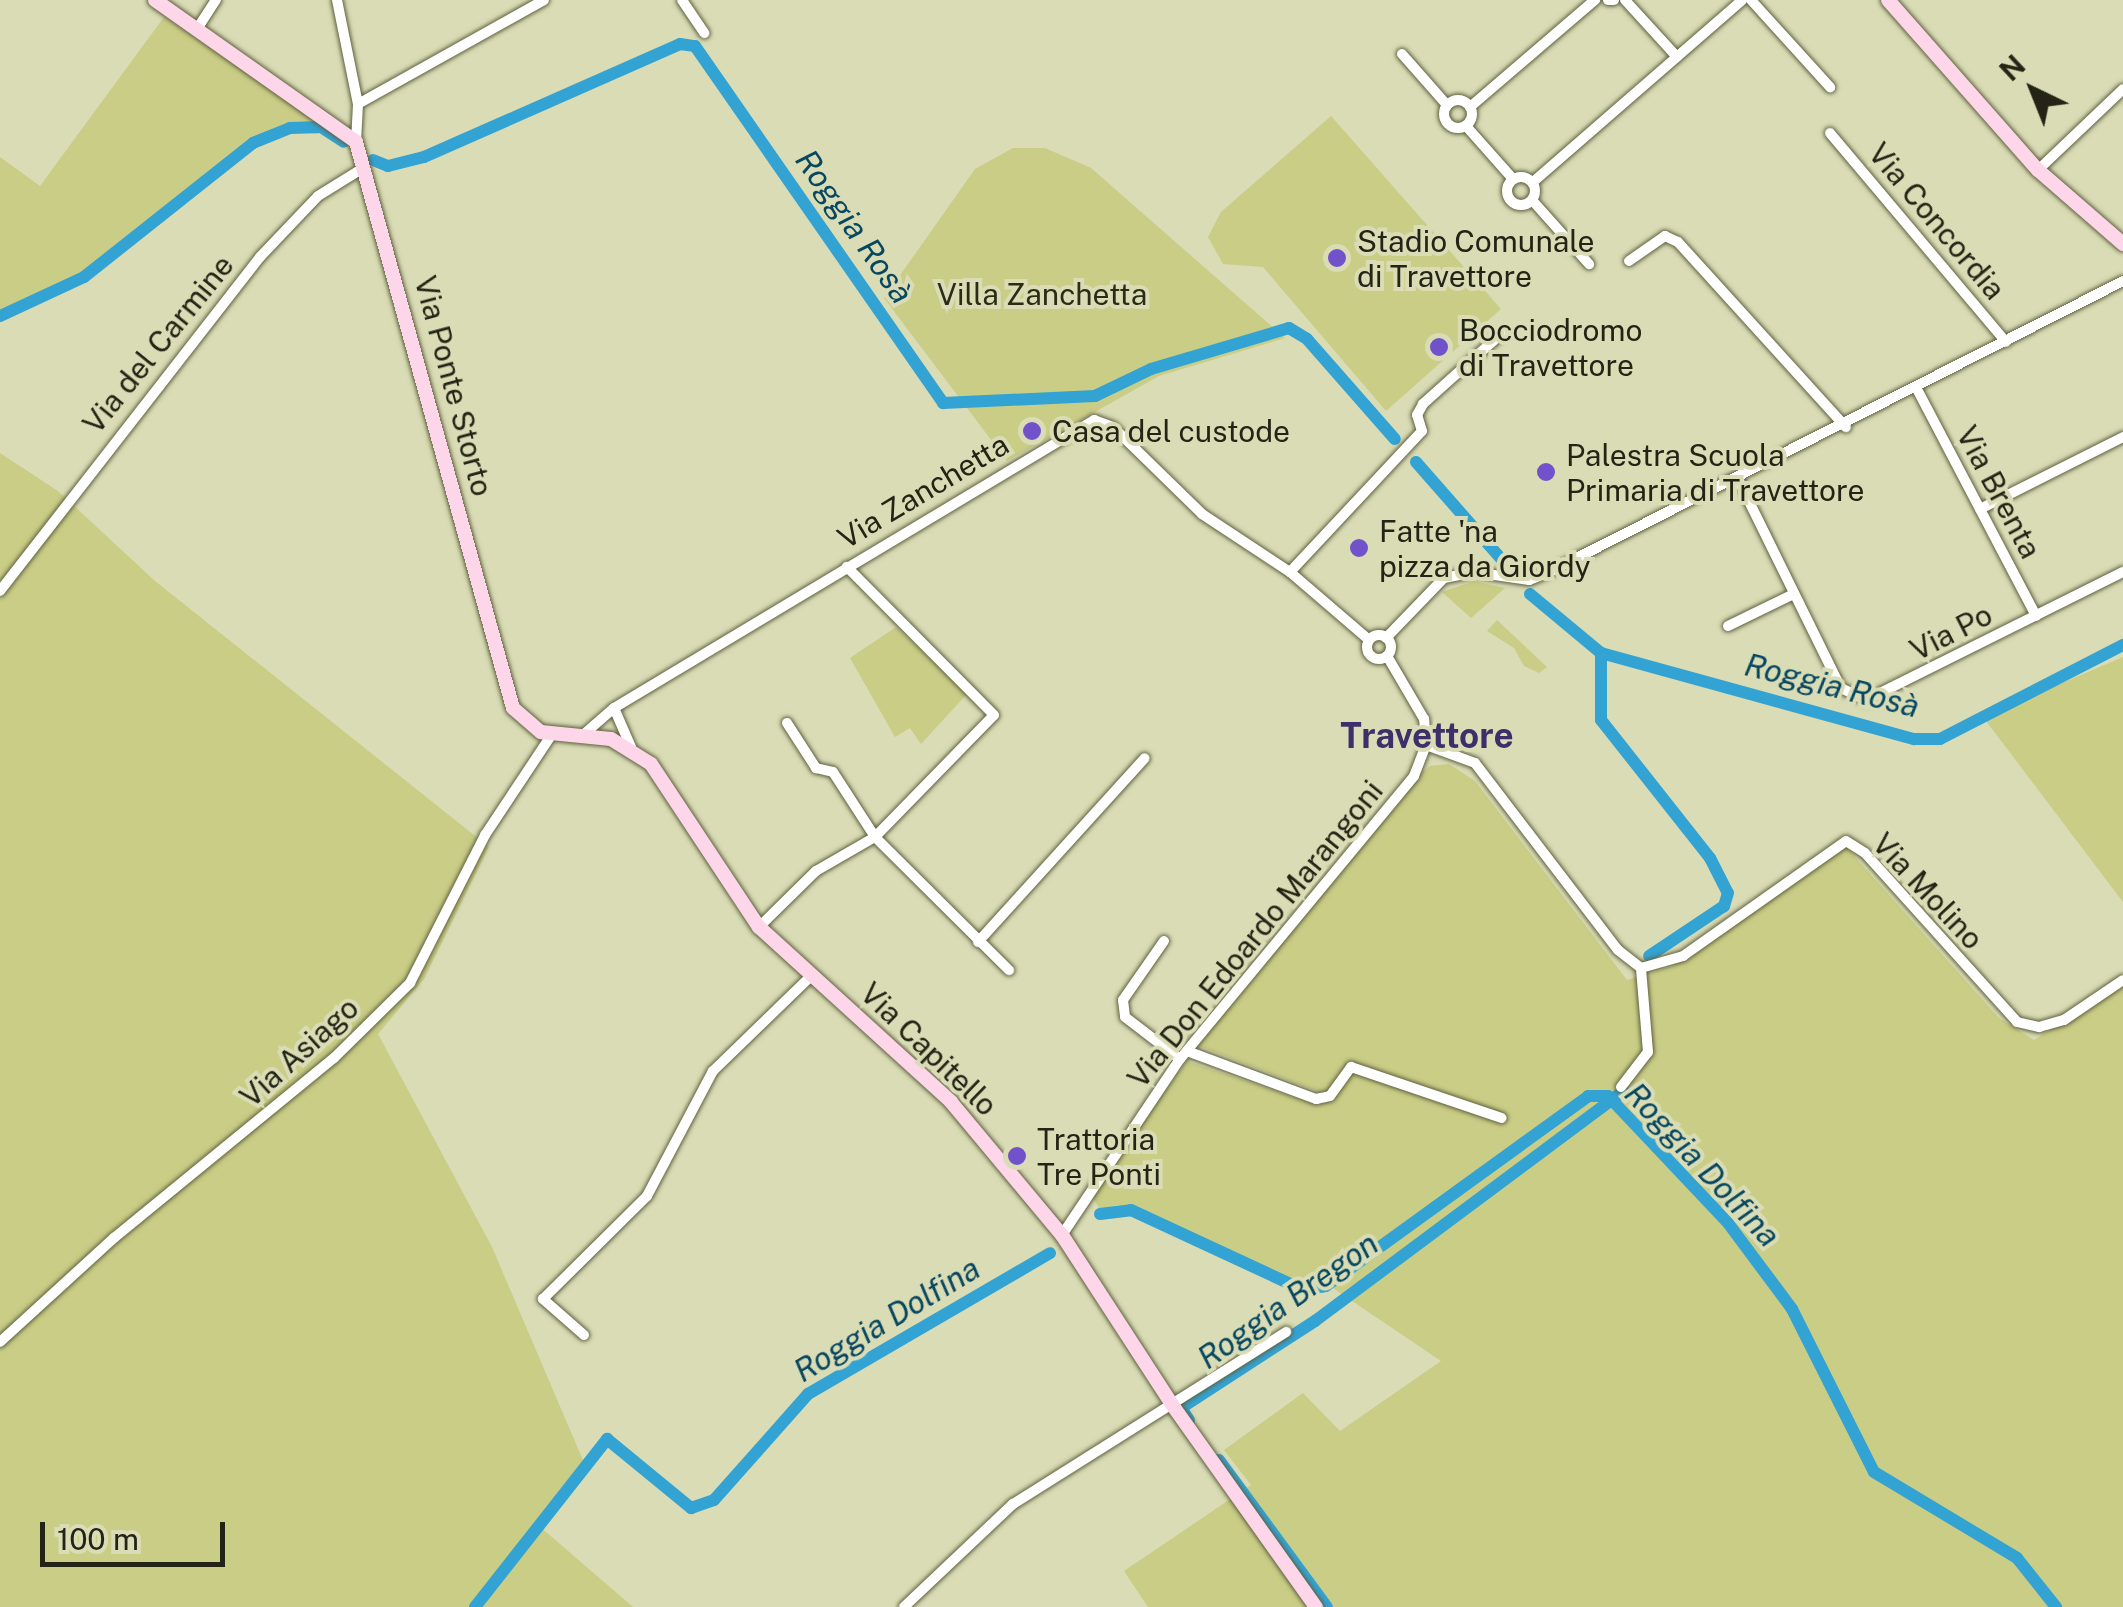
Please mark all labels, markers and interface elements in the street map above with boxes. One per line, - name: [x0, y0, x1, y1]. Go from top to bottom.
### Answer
- north arrow: [1983, 40, 2083, 140]
- text: N: [1993, 48, 2031, 87]
- street label: Via Concordia: [1861, 135, 2013, 307]
- water label: Roggia Rosà: [787, 143, 921, 311]
- place label: Stadio Comunale di Travettore: [1357, 223, 1595, 294]
- street label: Via del Carmine: [75, 247, 241, 441]
- marker: Stadio Comunale di Travettore: [1326, 247, 1348, 269]
- street label: Via Ponte Storto: [407, 272, 501, 500]
- park label: Villa Zanchetta: [937, 276, 1147, 312]
- place label: Bocciodromo di Travettore: [1459, 312, 1642, 382]
- marker: Bocciodromo di Travettore: [1428, 336, 1450, 358]
- place label: Casa del custode: [1052, 413, 1291, 449]
- marker: Casa del custode: [1021, 420, 1043, 442]
- street label: Via Brenta: [1949, 420, 2049, 564]
- street label: Via Zanchetta: [831, 426, 1015, 556]
- place label: Palestra Scuola Primaria di Travettore: [1566, 437, 1865, 508]
- marker: Palestra Scuola Primaria di Travettore: [1535, 461, 1557, 483]
- place label: Fatte 'na pizza da Giordy: [1379, 513, 1591, 584]
- marker: Fatte 'na pizza da Giordy: [1348, 537, 1370, 559]
- street label: Via Po: [1904, 596, 1998, 668]
- water label: Roggia Rosà: [1741, 646, 1923, 726]
- district label: Travettore: [1340, 715, 1514, 757]
- street label: Via Don Edoardo Marangoni: [1120, 773, 1390, 1095]
- street label: Via Molino: [1865, 825, 1991, 957]
- street label: Via Capitello: [853, 975, 1005, 1123]
- street label: Via Asiago: [232, 990, 366, 1114]
- water label: Roggia Dolfina: [1616, 1075, 1788, 1255]
- place label: Trattoria Tre Ponti: [1037, 1121, 1161, 1192]
- marker: Trattoria Tre Ponti: [1006, 1145, 1028, 1167]
- water label: Roggia Bregon: [1190, 1225, 1386, 1377]
- water label: Roggia Dolfina: [787, 1249, 987, 1391]
- scale bar: [45, 1502, 230, 1564]
- text: 100 m: [57, 1521, 139, 1557]

